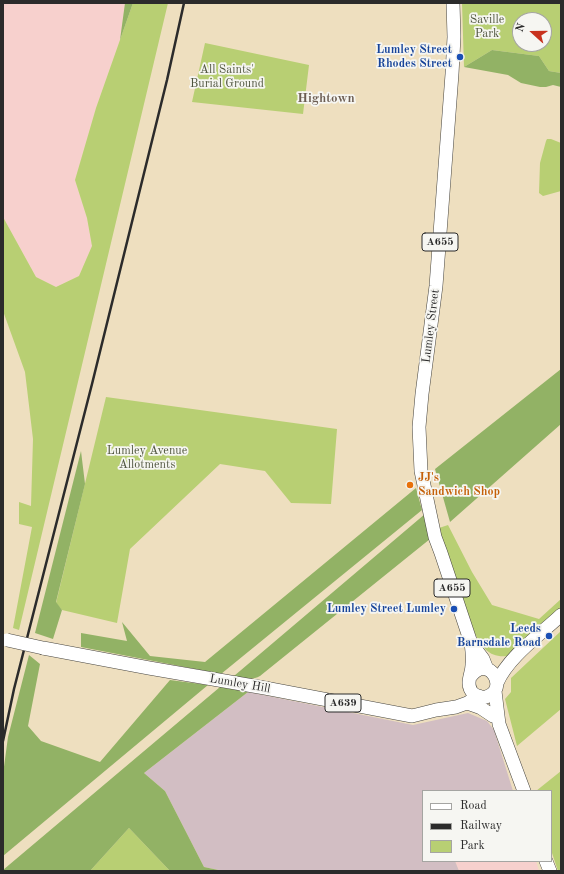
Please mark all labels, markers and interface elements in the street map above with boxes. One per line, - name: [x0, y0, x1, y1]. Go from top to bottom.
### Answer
- north arrow: [512, 12, 552, 52]
- park label: Saville Park: [470, 13, 504, 41]
- text: N: [515, 22, 528, 34]
- place label: Lumley Street Rhodes Street: [376, 43, 452, 71]
- marker: Lumley Street Rhodes Street: [455, 52, 465, 62]
- park label: All Saints' Burial Ground: [190, 63, 264, 91]
- district label: Hightown: [297, 91, 355, 107]
- road number: A655: [422, 233, 458, 251]
- street label: Lumley Street: [419, 288, 443, 364]
- park label: Lumley Avenue Allotments: [107, 444, 187, 472]
- place label: JJ's Sandwich Shop: [418, 471, 500, 499]
- marker: JJ's Sandwich Shop: [405, 480, 415, 490]
- road number: A655: [434, 579, 470, 597]
- place label: Lumley Street Lumley: [327, 602, 446, 616]
- marker: Lumley Street Lumley: [449, 604, 459, 614]
- place label: Leeds Barnsdale Road: [457, 622, 541, 650]
- marker: Leeds Barnsdale Road: [544, 631, 554, 641]
- street label: Lumley Hill: [208, 672, 272, 696]
- road number: A639: [325, 694, 361, 712]
- legend: [422, 790, 552, 862]
- text: Road: [460, 800, 487, 812]
- text: Railway: [460, 820, 502, 832]
- text: Park: [460, 840, 485, 852]

